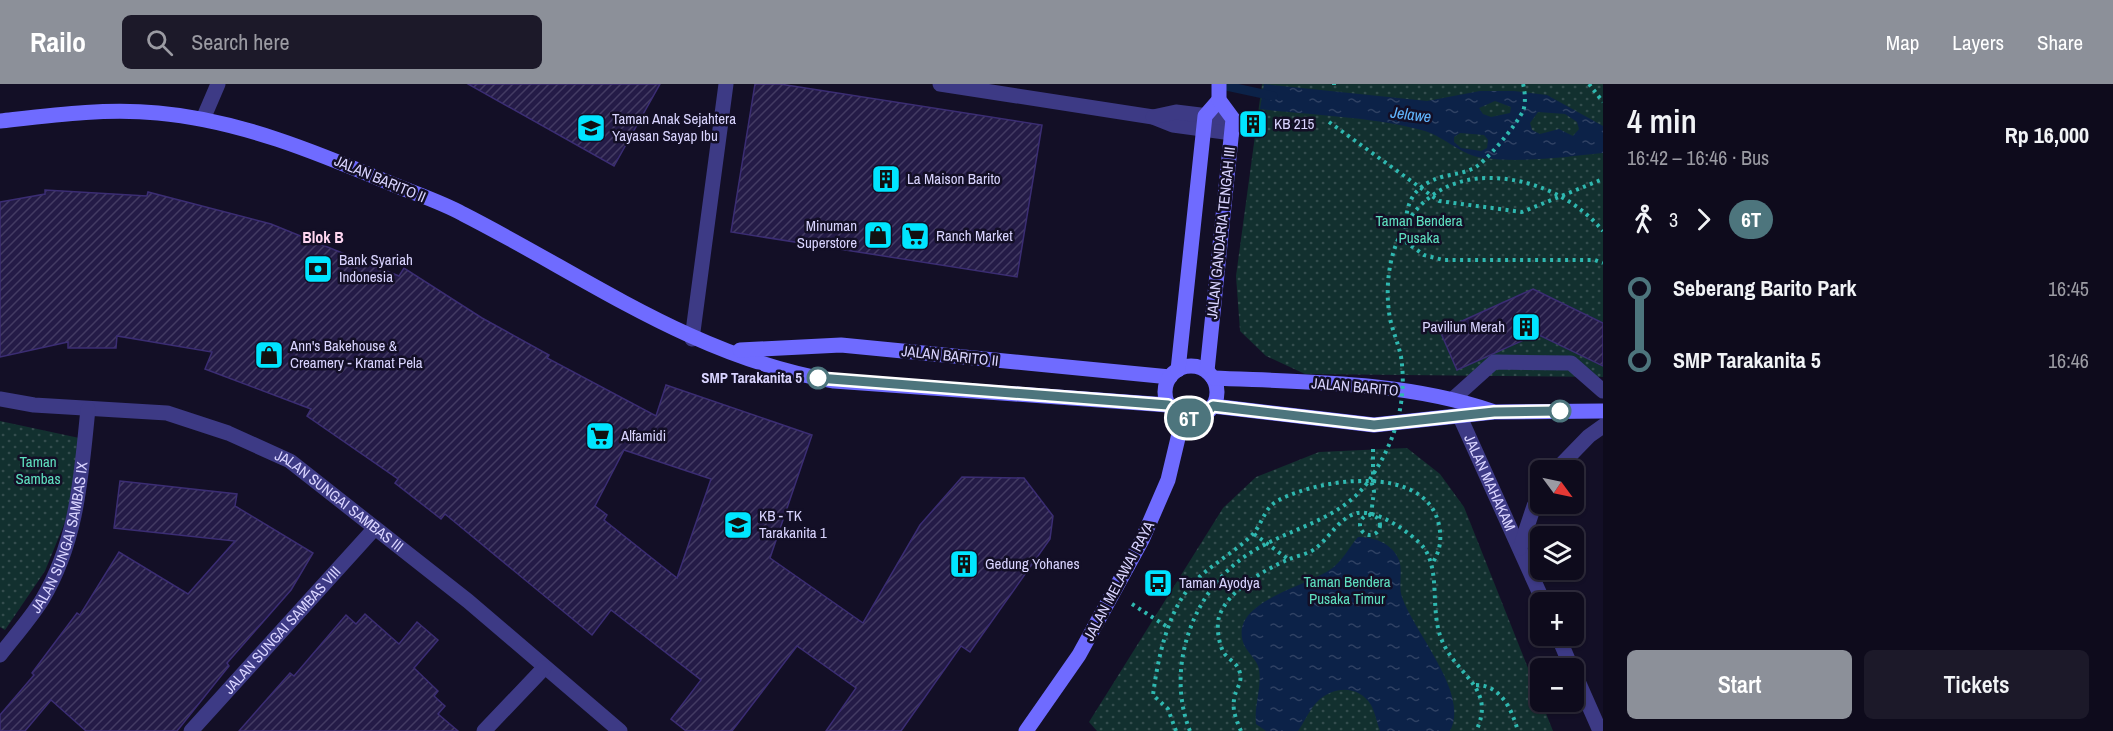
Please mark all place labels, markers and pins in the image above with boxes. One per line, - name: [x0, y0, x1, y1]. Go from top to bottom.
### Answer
- place label: Taman Anak Sejahtera Yayasan Sayap Ibu: [612, 108, 736, 146]
- building icon: KB 215: [1237, 108, 1269, 140]
- school or university icon: Taman Anak Sejahtera Yayasan Sayap Ibu: [575, 112, 607, 144]
- place label: KB 215: [1274, 113, 1315, 134]
- building icon: La Maison Barito: [870, 163, 902, 195]
- place label: La Maison Barito: [907, 168, 1001, 189]
- place label: Minuman Superstore: [797, 215, 857, 253]
- shop icon: Minuman Superstore: [862, 219, 894, 251]
- supermarket icon: Ranch Market: [899, 220, 931, 252]
- place label: Ranch Market: [936, 225, 1013, 246]
- place label: Bank Syariah Indonesia: [339, 249, 413, 287]
- bank icon: Bank Syariah Indonesia: [302, 253, 334, 285]
- building icon: Paviliun Merah: [1510, 311, 1542, 343]
- place label: Paviliun Merah: [1422, 316, 1505, 337]
- place label: Ann's Bakehouse & Creamery - Kramat Pela: [289, 335, 423, 373]
- shop icon: Ann's Bakehouse & Creamery - Kramat Pela: [253, 339, 285, 371]
- place label: SMP Tarakanita 5: [701, 367, 802, 388]
- marker: SMP Tarakanita 5: [807, 367, 829, 389]
- unlabelled marker: [1549, 400, 1571, 422]
- supermarket icon: Alfamidi: [584, 420, 616, 452]
- place label: Alfamidi: [620, 425, 666, 446]
- place label: KB - TK Tarakanita 1: [759, 505, 827, 543]
- school or university icon: KB - TK Tarakanita 1: [722, 509, 754, 541]
- building icon: Gedung Yohanes: [948, 548, 980, 580]
- place label: Gedung Yohanes: [985, 553, 1080, 574]
- bus stop icon: Taman Ayodya: [1142, 567, 1174, 599]
- place label: Taman Ayodya: [1179, 572, 1260, 593]

